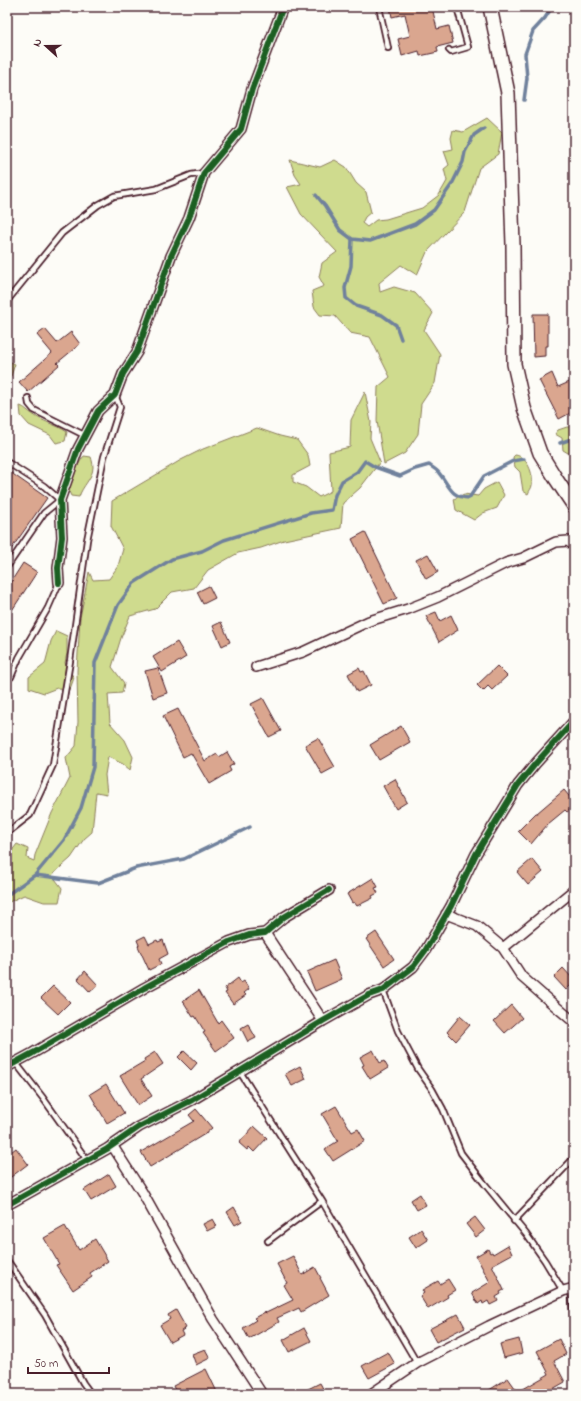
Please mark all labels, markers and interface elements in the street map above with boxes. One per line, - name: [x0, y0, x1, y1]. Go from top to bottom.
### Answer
- north arrow: [26, 26, 66, 66]
- text: N: [29, 36, 46, 49]
- scale bar: [28, 1349, 109, 1375]
- text: 50 m: [34, 1355, 58, 1373]

